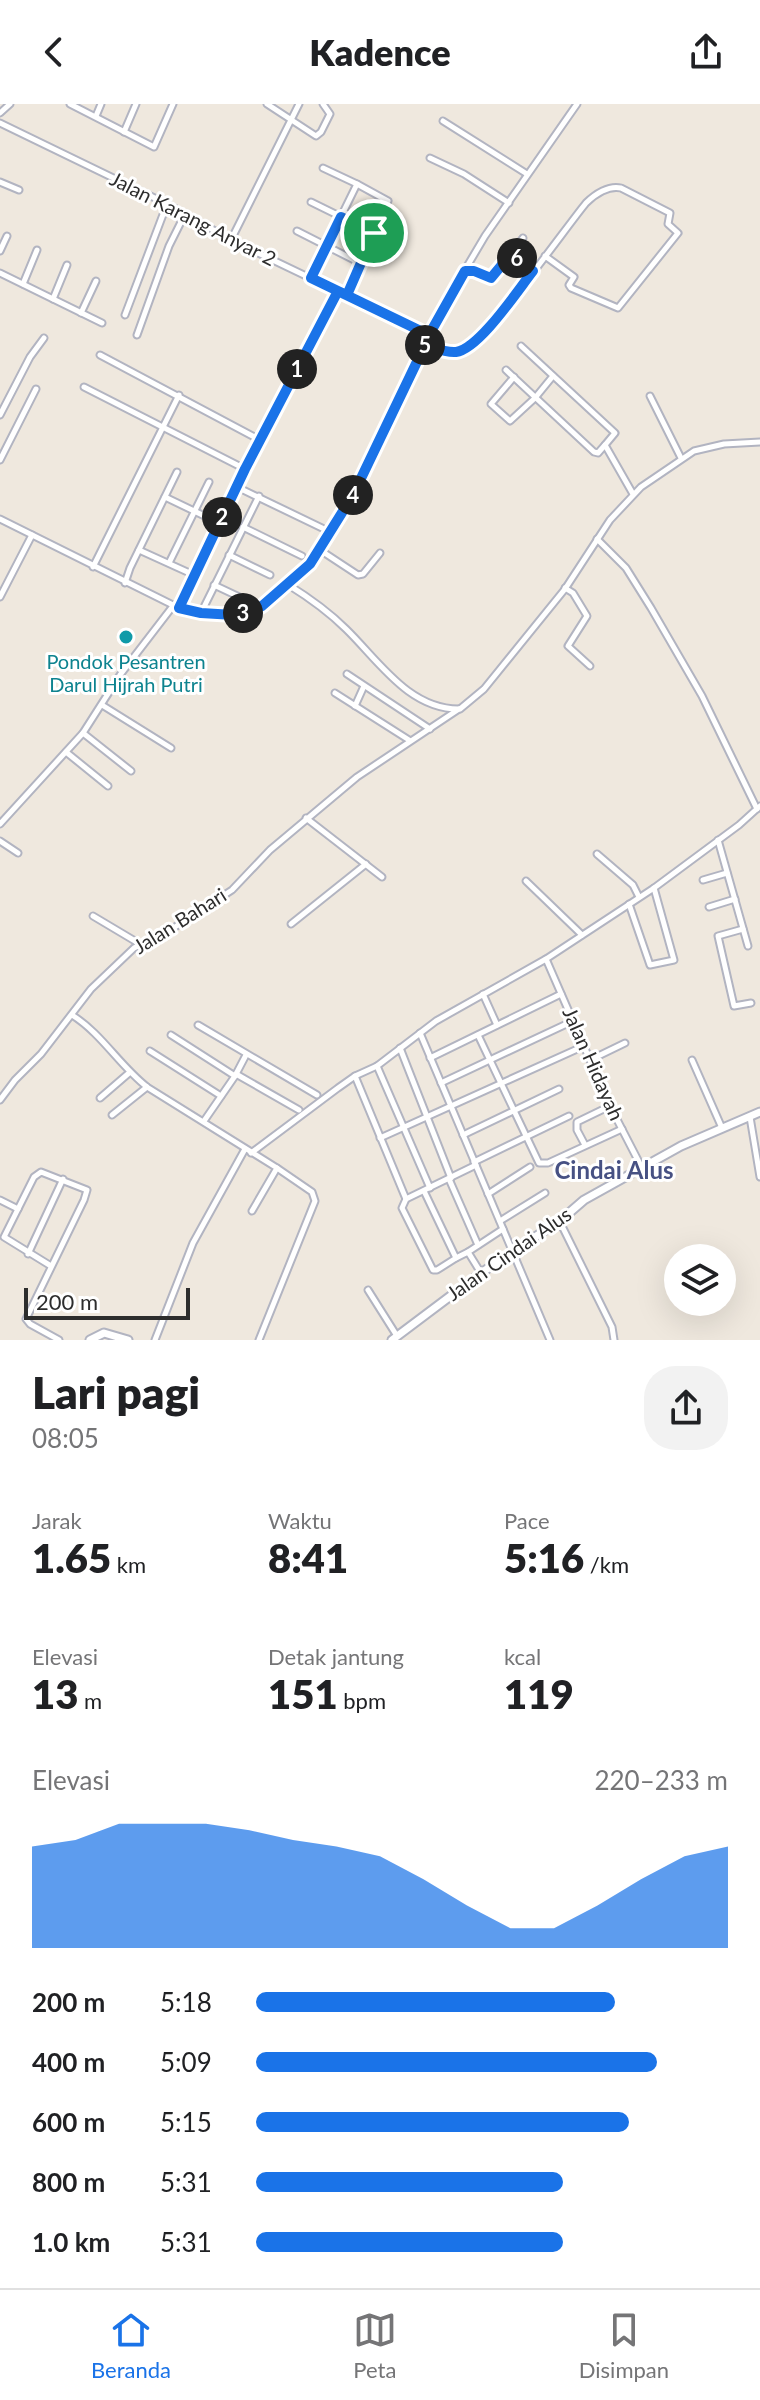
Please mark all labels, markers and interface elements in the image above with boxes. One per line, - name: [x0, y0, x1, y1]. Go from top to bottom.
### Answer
- icon: back: [32, 30, 76, 74]
- text: Kadence: [309, 30, 451, 74]
- icon: share: [684, 30, 728, 74]
- street label: Jalan Karang Anyar 2: [106, 166, 281, 270]
- pin: [340, 199, 408, 267]
- icon: arrive: [352, 211, 396, 255]
- pin: 6: [497, 238, 537, 278]
- text: 6: [511, 244, 523, 271]
- pin: 5: [405, 325, 445, 365]
- text: 5: [419, 331, 431, 358]
- pin: 1: [277, 349, 317, 389]
- text: 1: [291, 355, 303, 382]
- pin: 4: [333, 475, 373, 515]
- text: 4: [347, 481, 359, 508]
- pin: 2: [202, 497, 242, 537]
- text: 2: [216, 503, 228, 530]
- pin: 3: [223, 593, 263, 633]
- text: 3: [237, 599, 249, 626]
- marker: Pondok Pesantren Darul Hijrah Putri: [117, 628, 135, 646]
- place label: Pondok Pesantren Darul Hijrah Putri: [46, 649, 206, 696]
- street label: Jalan Bahari: [129, 882, 230, 958]
- street label: Jalan Hidayah: [558, 1003, 629, 1124]
- district label: Cindai Alus: [554, 1155, 674, 1184]
- street label: Jalan Cindai Alus: [441, 1201, 575, 1305]
- map controls: [664, 1244, 736, 1316]
- button: layers: [664, 1244, 736, 1316]
- scale bar: [24, 1284, 190, 1320]
- text: 200 m: [36, 1288, 98, 1315]
- text: Lari pagi: [32, 1366, 200, 1418]
- button: share: [644, 1366, 728, 1450]
- text: 08:05: [32, 1422, 99, 1454]
- text: Jarak: [32, 1507, 82, 1534]
- text: Waktu: [268, 1507, 332, 1534]
- text: Pace: [504, 1507, 550, 1534]
- text: 1.65: [32, 1534, 111, 1582]
- text: 8:41: [268, 1534, 348, 1582]
- text: 5:16: [504, 1534, 584, 1582]
- text: km: [111, 1551, 146, 1578]
- text: /km: [584, 1551, 629, 1578]
- text: Elevasi: [32, 1643, 98, 1670]
- text: Detak jantung: [268, 1643, 404, 1670]
- text: kcal: [504, 1643, 541, 1670]
- text: 13: [32, 1670, 78, 1718]
- text: 151: [268, 1670, 338, 1718]
- text: 119: [504, 1670, 574, 1718]
- text: m: [78, 1687, 102, 1714]
- text: bpm: [338, 1687, 386, 1714]
- text: Elevasi: [32, 1764, 110, 1796]
- text: 220–233 m: [594, 1764, 728, 1796]
- text: 200 m: [32, 1986, 105, 2018]
- text: 5:18: [160, 1986, 212, 2018]
- text: 400 m: [32, 2046, 105, 2078]
- text: 5:09: [160, 2046, 212, 2078]
- text: 600 m: [32, 2106, 105, 2138]
- text: 5:15: [160, 2106, 212, 2138]
- text: 800 m: [32, 2166, 105, 2198]
- text: 5:31: [160, 2166, 212, 2198]
- text: 1.0 km: [32, 2226, 110, 2258]
- text: 5:31: [160, 2226, 212, 2258]
- tab: Beranda: [91, 2308, 171, 2383]
- tab: Peta: [353, 2308, 397, 2383]
- tab: Disimpan: [579, 2308, 669, 2383]

